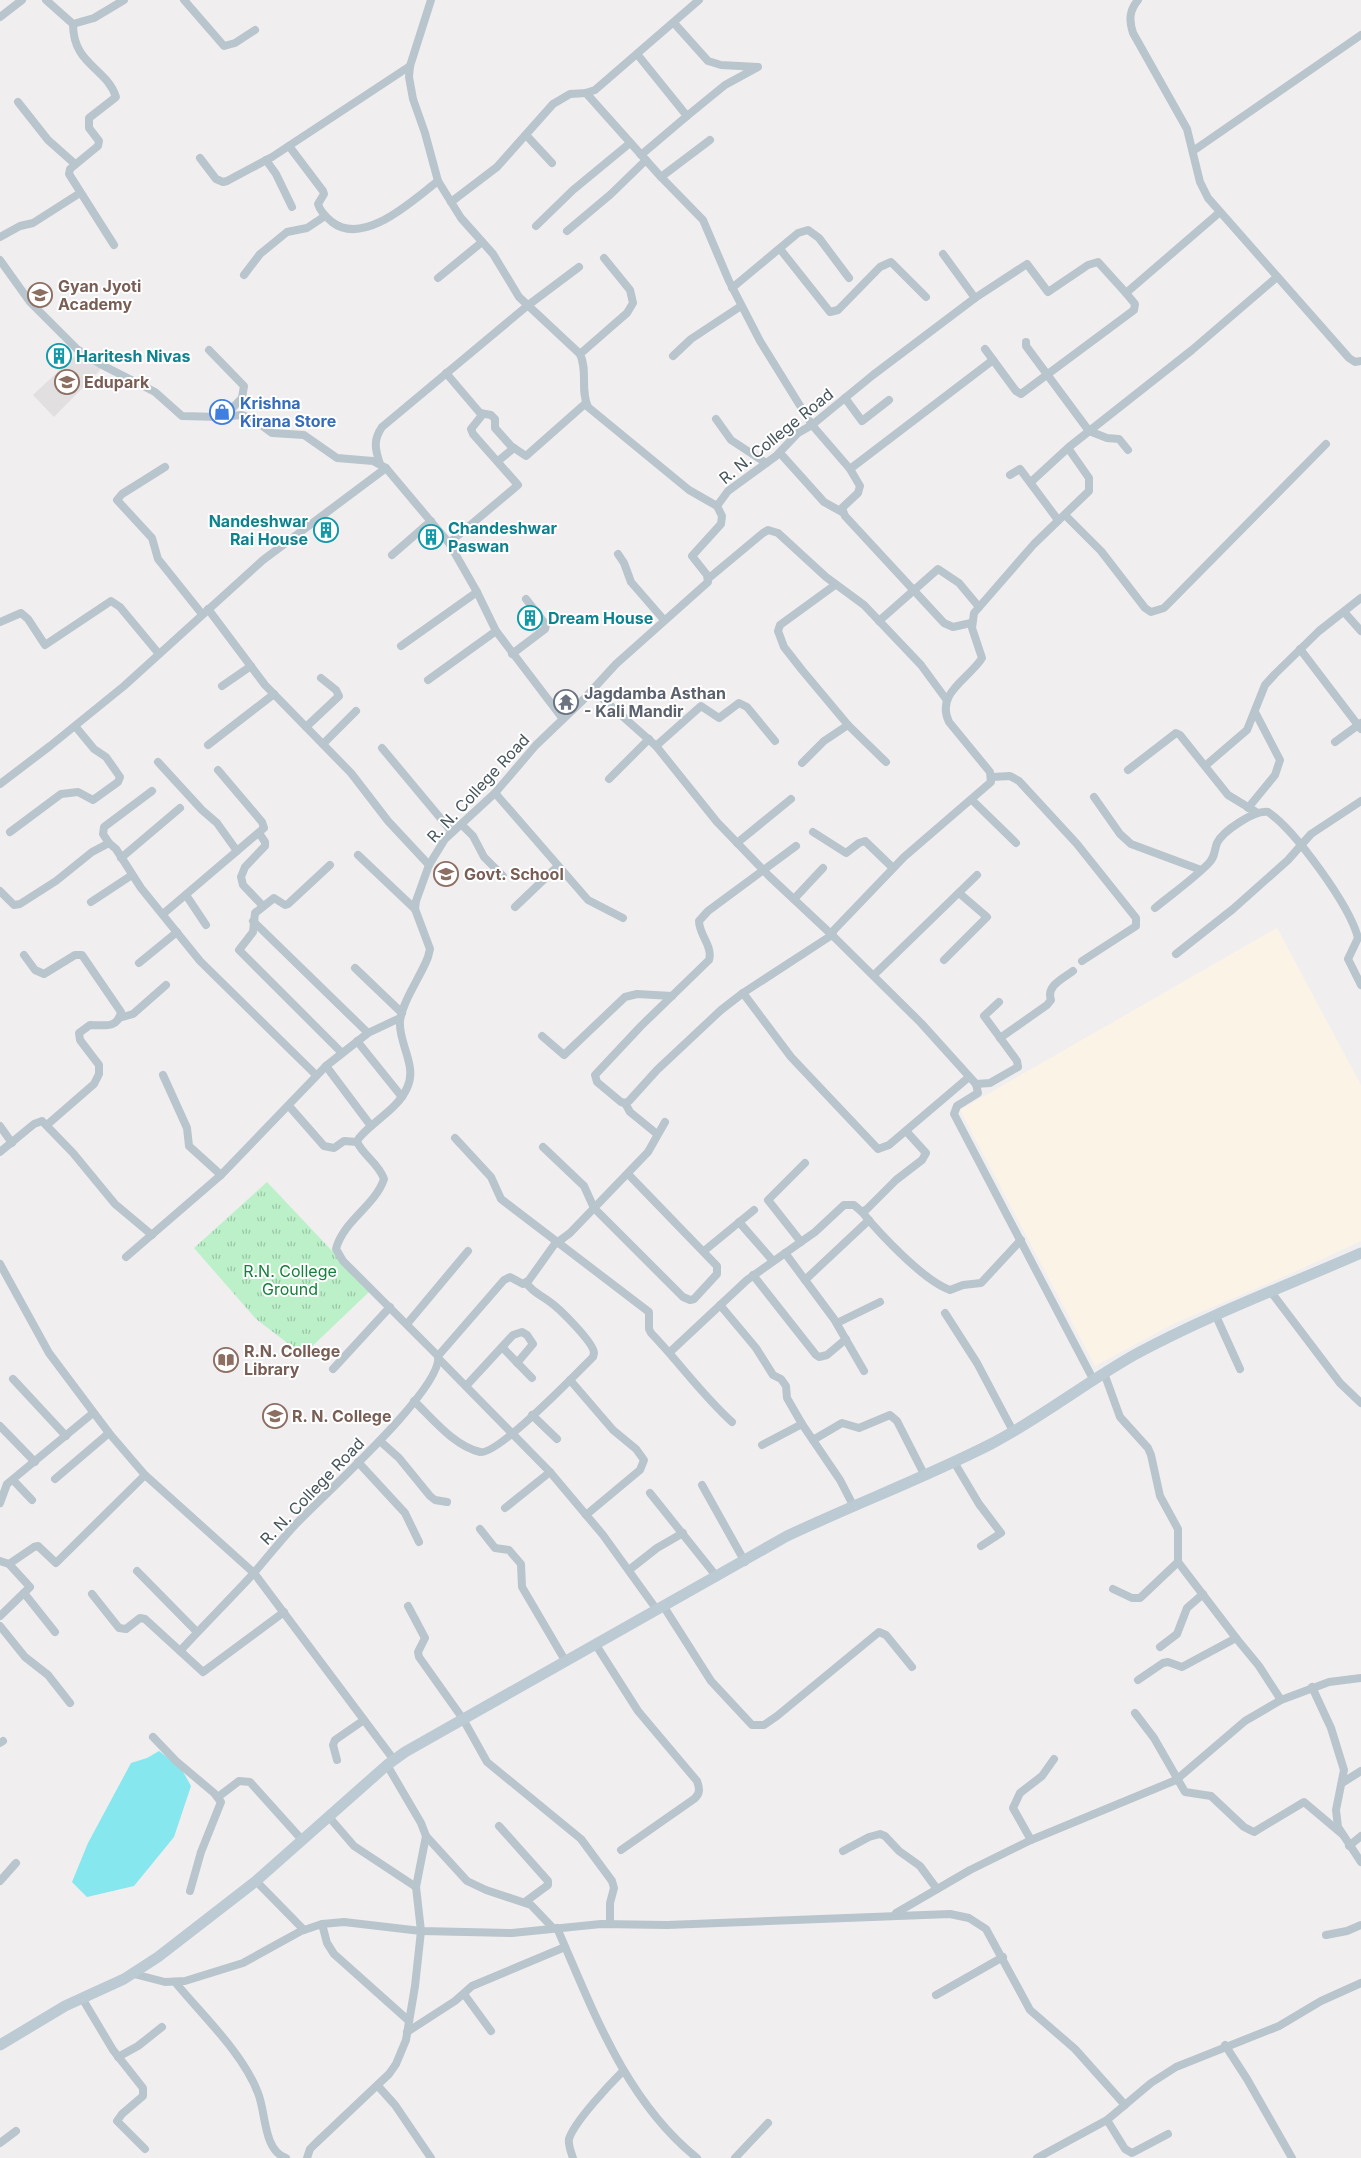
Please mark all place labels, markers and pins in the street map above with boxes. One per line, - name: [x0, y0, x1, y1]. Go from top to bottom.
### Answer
- place label: Gyan Jyoti Academy: [58, 276, 141, 314]
- school or university icon: Gyan Jyoti Academy: [27, 282, 53, 308]
- building icon: Haritesh Nivas: [46, 343, 72, 369]
- place label: Haritesh Nivas: [76, 346, 190, 366]
- school or university icon: Edupark: [54, 369, 80, 395]
- place label: Edupark: [84, 372, 150, 392]
- place label: Krishna Kirana Store: [240, 393, 336, 431]
- shop icon: Krishna Kirana Store: [209, 399, 235, 425]
- place label: Nandeshwar Rai House: [209, 511, 308, 549]
- building icon: Nandeshwar Rai House: [313, 517, 339, 543]
- place label: Chandeshwar Paswan: [448, 518, 557, 556]
- building icon: Chandeshwar Paswan: [418, 524, 444, 550]
- building icon: Dream House: [517, 605, 543, 631]
- place label: Dream House: [548, 608, 653, 628]
- place label: Jagdamba Asthan - Kali Mandir: [584, 683, 726, 721]
- temple icon: Jagdamba Asthan - Kali Mandir: [553, 689, 579, 715]
- school or university icon: Govt. School: [433, 861, 459, 887]
- place label: Govt. School: [464, 864, 564, 884]
- place label: R.N. College Library: [244, 1341, 340, 1379]
- library icon: R.N. College Library: [213, 1347, 239, 1373]
- school or university icon: R. N. College: [262, 1403, 288, 1429]
- place label: R. N. College: [292, 1406, 391, 1426]

